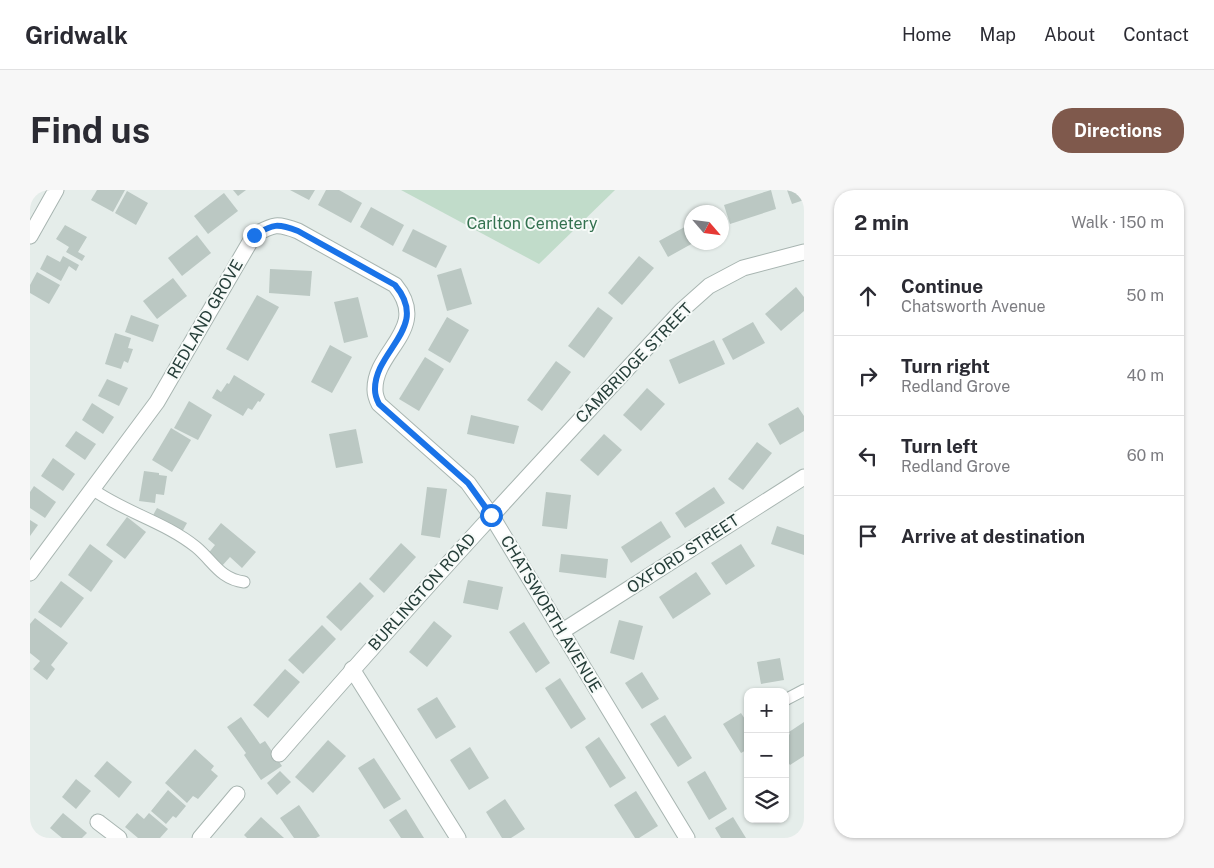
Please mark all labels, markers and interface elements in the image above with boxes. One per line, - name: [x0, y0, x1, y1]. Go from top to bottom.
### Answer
- text: Gridwalk: [25, 21, 128, 49]
- text: Home: [902, 24, 952, 45]
- text: Map: [980, 24, 1016, 45]
- text: About: [1044, 24, 1095, 45]
- text: Contact: [1123, 24, 1189, 45]
- button: Directions: [1052, 108, 1184, 153]
- text: Find us: [30, 110, 150, 151]
- north arrow: [684, 205, 729, 250]
- text: 2 min: [854, 210, 909, 235]
- text: Walk · 150 m: [1071, 213, 1164, 232]
- park label: Carlton Cemetery: [466, 214, 598, 233]
- route end: [243, 224, 266, 247]
- street label: REDLAND GROVE: [163, 256, 247, 382]
- text: Continue: [901, 275, 983, 297]
- icon: ahead: [854, 282, 882, 310]
- text: 50 m: [1126, 286, 1164, 305]
- text: Chatsworth Avenue: [901, 297, 1046, 316]
- street label: CAMBRIDGE STREET: [572, 299, 697, 427]
- text: Turn right: [901, 355, 990, 377]
- icon: right: [854, 362, 882, 390]
- text: 40 m: [1126, 366, 1164, 385]
- text: Redland Grove: [901, 377, 1010, 396]
- text: Turn left: [901, 435, 978, 457]
- icon: left: [854, 442, 882, 470]
- text: 60 m: [1127, 446, 1164, 465]
- text: Redland Grove: [901, 457, 1010, 476]
- route start: [480, 504, 503, 527]
- street label: OXFORD STREET: [623, 510, 743, 597]
- icon: arrive: [854, 522, 882, 550]
- text: Arrive at destination: [901, 525, 1085, 547]
- street label: BURLINGTON ROAD: [364, 530, 480, 654]
- street label: CHATSWORTH AVENUE: [497, 532, 605, 696]
- map controls: [744, 688, 789, 823]
- button: +: [744, 688, 789, 733]
- button: −: [744, 733, 789, 778]
- button: layers: [744, 778, 789, 823]

